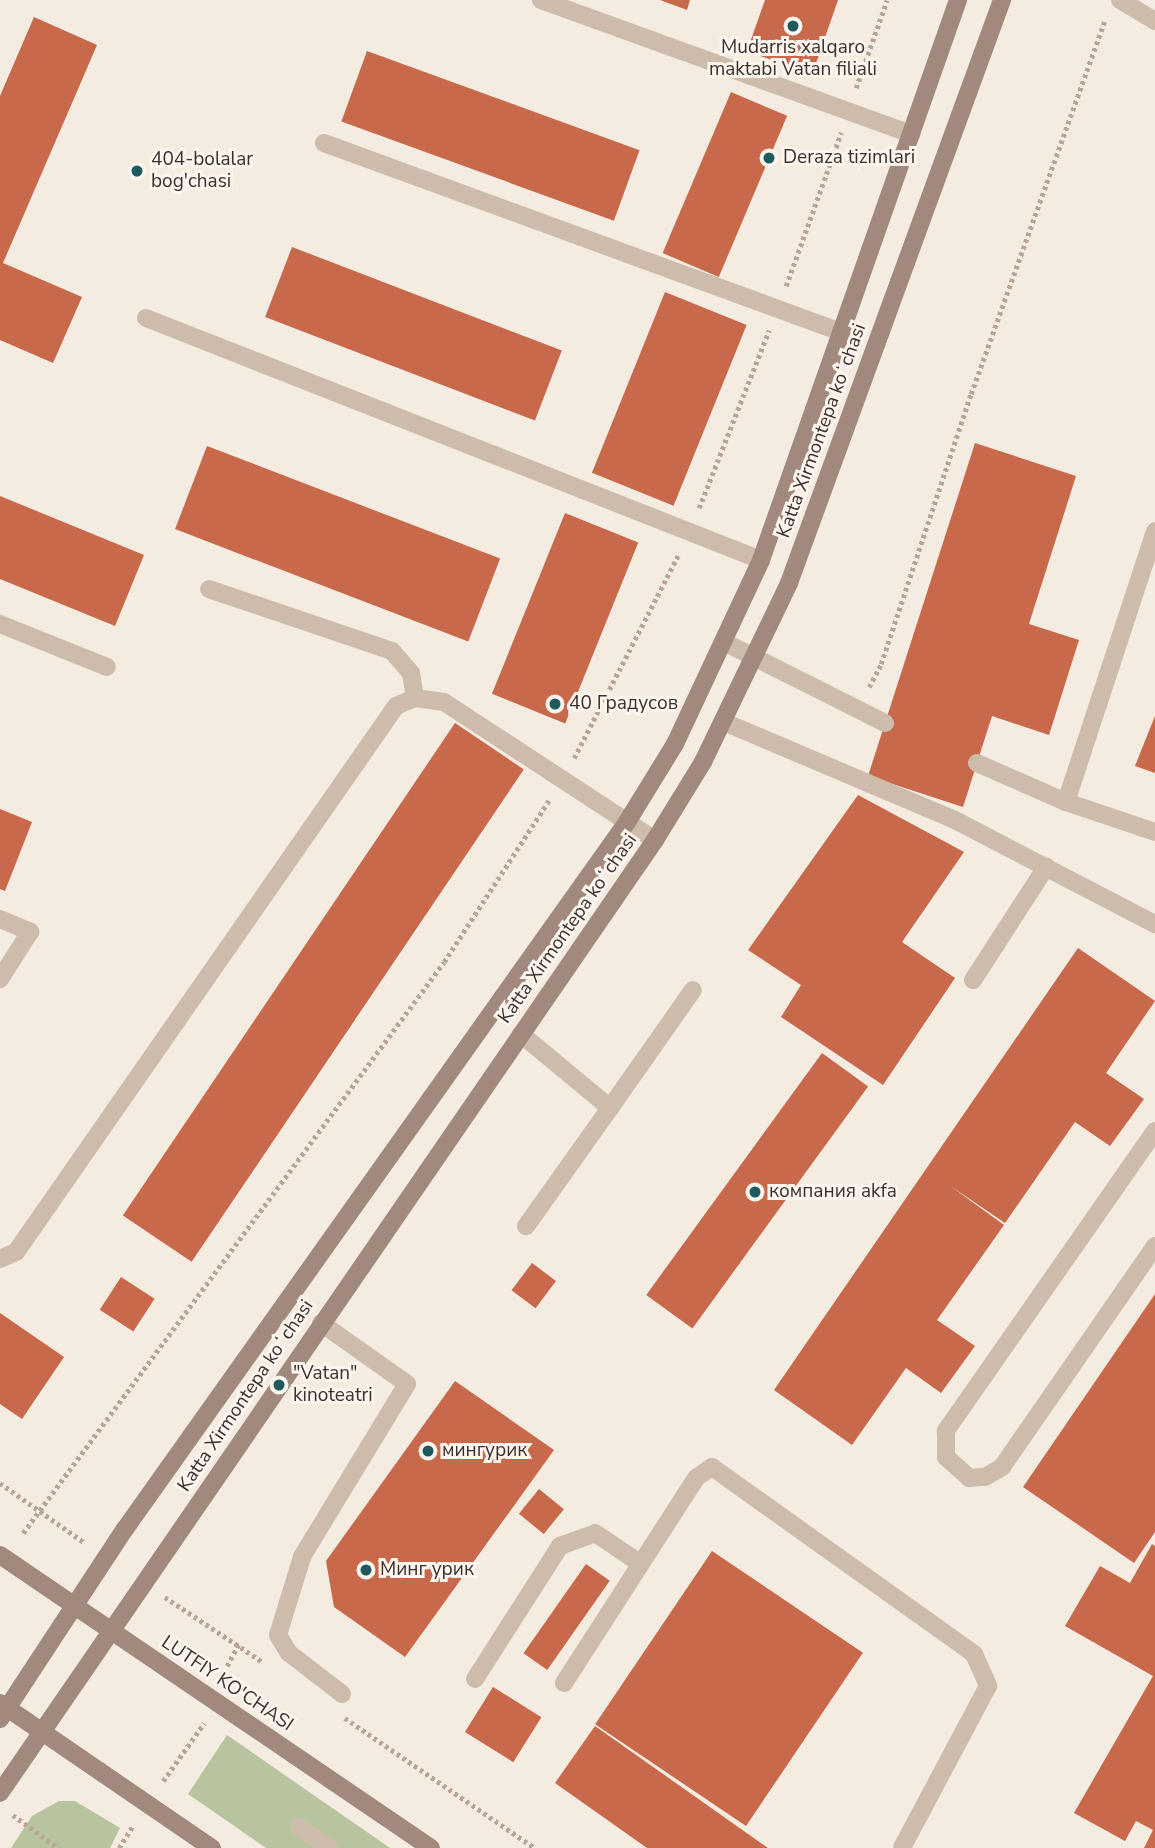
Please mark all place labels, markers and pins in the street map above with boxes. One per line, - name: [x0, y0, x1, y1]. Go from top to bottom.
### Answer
- marker: Mudarris xalqaro maktabi Vatan filiali: [785, 18, 801, 34]
- place label: Mudarris xalqaro maktabi Vatan filiali: [709, 37, 877, 81]
- place label: Deraza tizimlari: [783, 147, 915, 169]
- place label: 404-bolalar bog'chasi: [151, 149, 253, 193]
- marker: Deraza tizimlari: [761, 150, 777, 166]
- marker: 404-bolalar bog'chasi: [129, 163, 145, 179]
- place label: 40 Градусов: [569, 693, 678, 715]
- marker: 40 Градусов: [547, 696, 563, 712]
- place label: компания akfa: [769, 1181, 897, 1203]
- marker: компания akfa: [747, 1184, 763, 1200]
- place label: "Vatan" kinoteatri: [293, 1363, 373, 1407]
- marker: "Vatan" kinoteatri: [271, 1377, 287, 1393]
- place label: мингурик: [442, 1440, 527, 1462]
- marker: мингурик: [420, 1443, 436, 1459]
- place label: Минг урик: [380, 1559, 474, 1581]
- marker: Минг урик: [358, 1562, 374, 1578]

